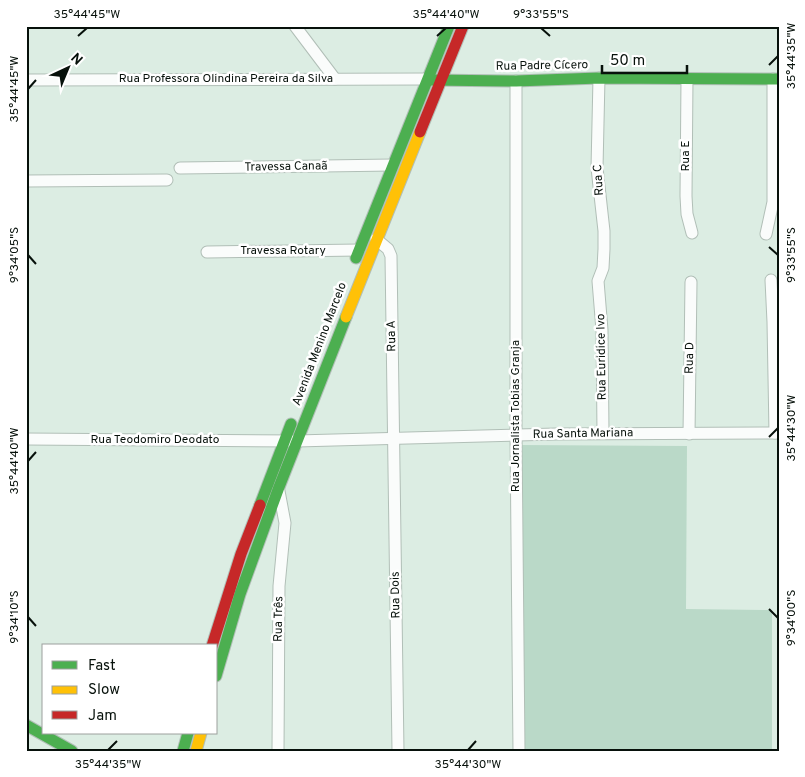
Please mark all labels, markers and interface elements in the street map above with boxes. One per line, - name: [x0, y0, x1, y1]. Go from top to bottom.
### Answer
- text: 35°44'45"W: [54, 7, 120, 23]
- text: 35°44'40"W: [412, 7, 480, 23]
- text: 9°33'55"S: [513, 7, 569, 23]
- text: 35°44'35"W: [784, 23, 800, 89]
- north arrow: [42, 42, 92, 92]
- scale bar: [602, 42, 688, 74]
- text: N: [66, 50, 86, 69]
- text: 50 m: [610, 52, 645, 71]
- text: 35°44'45"W: [7, 56, 23, 122]
- street label: Rua Padre Cícero: [496, 57, 589, 75]
- street label: Rua Professora Olindina Pereira da Silva: [119, 71, 333, 87]
- street label: Rua E: [678, 141, 694, 171]
- street label: Travessa Canaã: [244, 158, 328, 176]
- street label: Rua C: [590, 163, 608, 196]
- text: 9°34'05"S: [7, 227, 23, 283]
- text: 9°33'55"S: [784, 227, 800, 283]
- street label: Travessa Rotary: [240, 243, 326, 259]
- street label: Avenida Menino Marcelo: [289, 280, 351, 408]
- street label: Rua Euridice Ivo: [593, 313, 611, 401]
- street label: Rua A: [384, 320, 400, 352]
- street label: Rua Jornalista Tobias Granja: [508, 340, 524, 492]
- street label: Rua D: [682, 342, 698, 374]
- text: 35°44'30"W: [784, 395, 800, 461]
- street label: Rua Santa Mariana: [533, 425, 633, 443]
- text: 35°44'40"W: [7, 427, 23, 495]
- street label: Rua Teodomiro Deodato: [91, 432, 220, 448]
- street label: Rua Dois: [388, 571, 404, 619]
- text: 9°34'10"S: [7, 590, 23, 644]
- text: 9°34'00"S: [784, 590, 800, 646]
- street label: Rua Três: [271, 596, 287, 642]
- legend: [42, 644, 218, 734]
- text: Fast: [88, 657, 116, 676]
- text: Slow: [88, 681, 120, 700]
- text: Jam: [88, 707, 117, 726]
- text: 35°44'35"W: [75, 757, 141, 773]
- text: 35°44'30"W: [435, 757, 501, 773]

